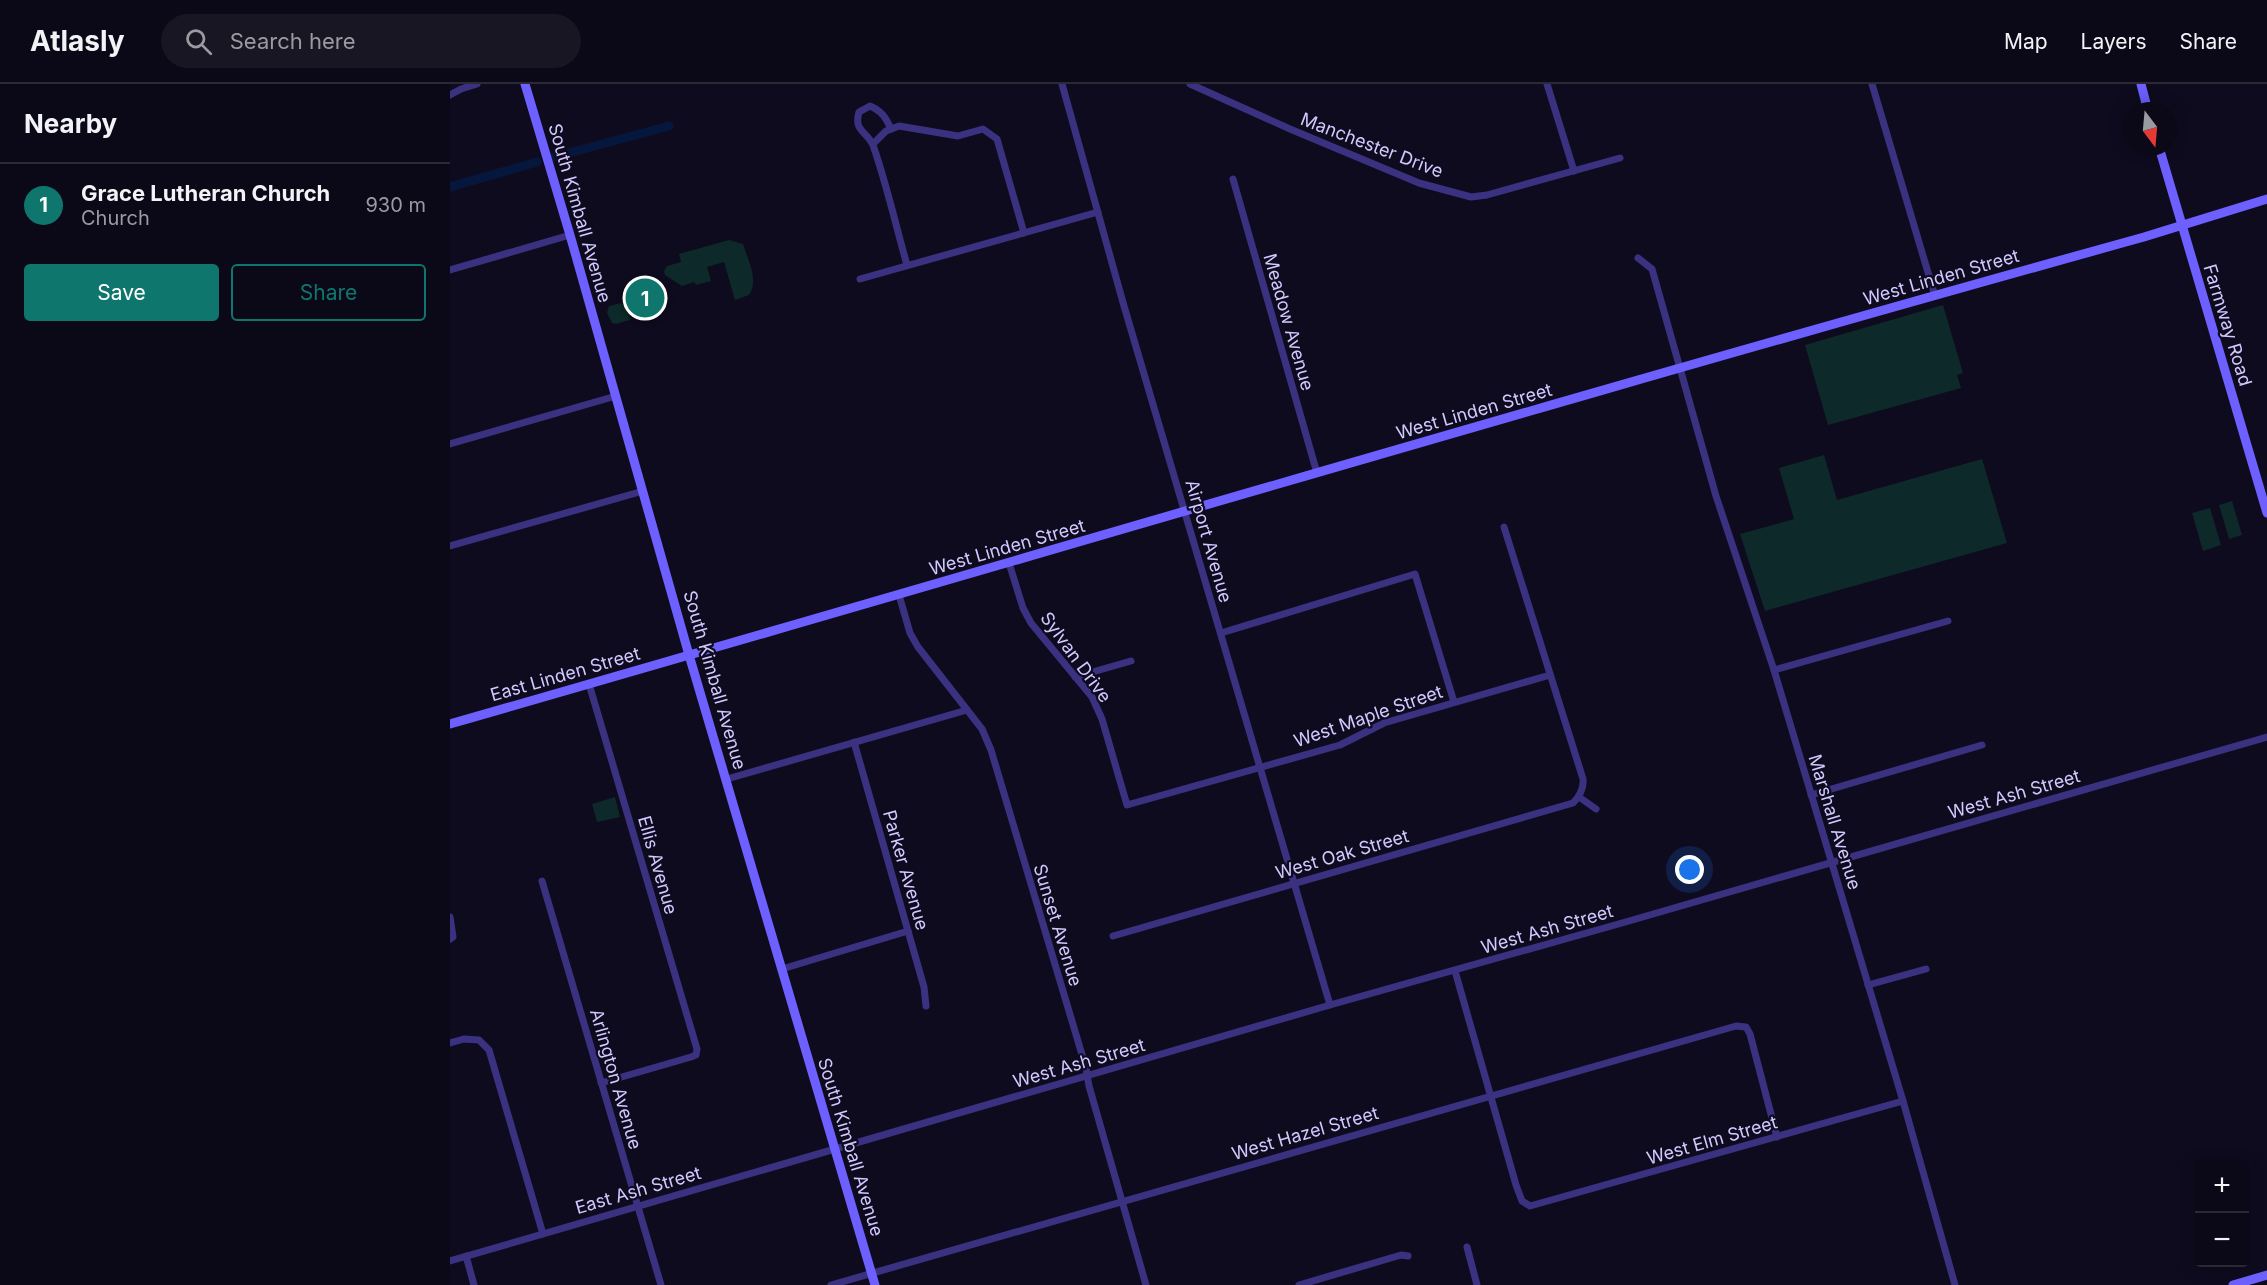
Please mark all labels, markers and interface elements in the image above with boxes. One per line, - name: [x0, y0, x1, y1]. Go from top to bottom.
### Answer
- search box: [161, 14, 581, 68]
- text: Atlasly: [30, 24, 125, 58]
- icon: search: [182, 25, 215, 58]
- text: Search here: [230, 28, 356, 54]
- text: Map: [2004, 29, 2048, 54]
- text: Layers: [2081, 29, 2147, 54]
- text: Share: [2180, 29, 2237, 54]
- north arrow: [2123, 102, 2177, 156]
- text: Nearby: [24, 108, 117, 139]
- street label: Manchester Drive: [1298, 108, 1446, 182]
- street label: South Kimball Avenue: [544, 121, 616, 305]
- text: Grace Lutheran Church: [81, 180, 330, 206]
- text: 1: [39, 193, 48, 217]
- text: 930 m: [365, 193, 426, 217]
- text: Church: [81, 206, 150, 230]
- street label: West Linden Street: [1861, 245, 2021, 309]
- street label: Meadow Avenue: [1259, 251, 1319, 393]
- street label: Farmway Road: [2199, 262, 2257, 388]
- button: Save: [24, 264, 219, 321]
- button: Share: [231, 264, 426, 321]
- pin: 1: [626, 276, 664, 320]
- street label: West Linden Street: [1394, 379, 1554, 443]
- street label: Airport Avenue: [1181, 477, 1237, 605]
- street label: West Linden Street: [927, 515, 1087, 579]
- street label: South Kimball Avenue: [679, 588, 751, 772]
- street label: Sylvan Drive: [1036, 608, 1116, 706]
- street label: East Linden Street: [488, 643, 642, 705]
- street label: West Maple Street: [1291, 681, 1445, 751]
- street label: Marshall Avenue: [1804, 752, 1866, 892]
- street label: West Ash Street: [1946, 765, 2082, 823]
- street label: Parker Avenue: [879, 808, 933, 932]
- street label: Ellis Avenue: [634, 813, 682, 917]
- street label: West Oak Street: [1273, 825, 1411, 883]
- your location: [1675, 855, 1704, 884]
- street label: Sunset Avenue: [1029, 861, 1087, 989]
- street label: West Ash Street: [1479, 900, 1615, 958]
- street label: Arlington Avenue: [586, 1006, 646, 1152]
- street label: West Ash Street: [1011, 1034, 1147, 1092]
- street label: South Kimball Avenue: [814, 1055, 888, 1239]
- street label: West Hazel Street: [1229, 1102, 1381, 1164]
- street label: West Elm Street: [1644, 1111, 1780, 1169]
- map controls: [2195, 1159, 2249, 1267]
- button: +: [2195, 1159, 2249, 1213]
- street label: East Ash Street: [573, 1162, 703, 1218]
- button: −: [2195, 1213, 2249, 1267]

